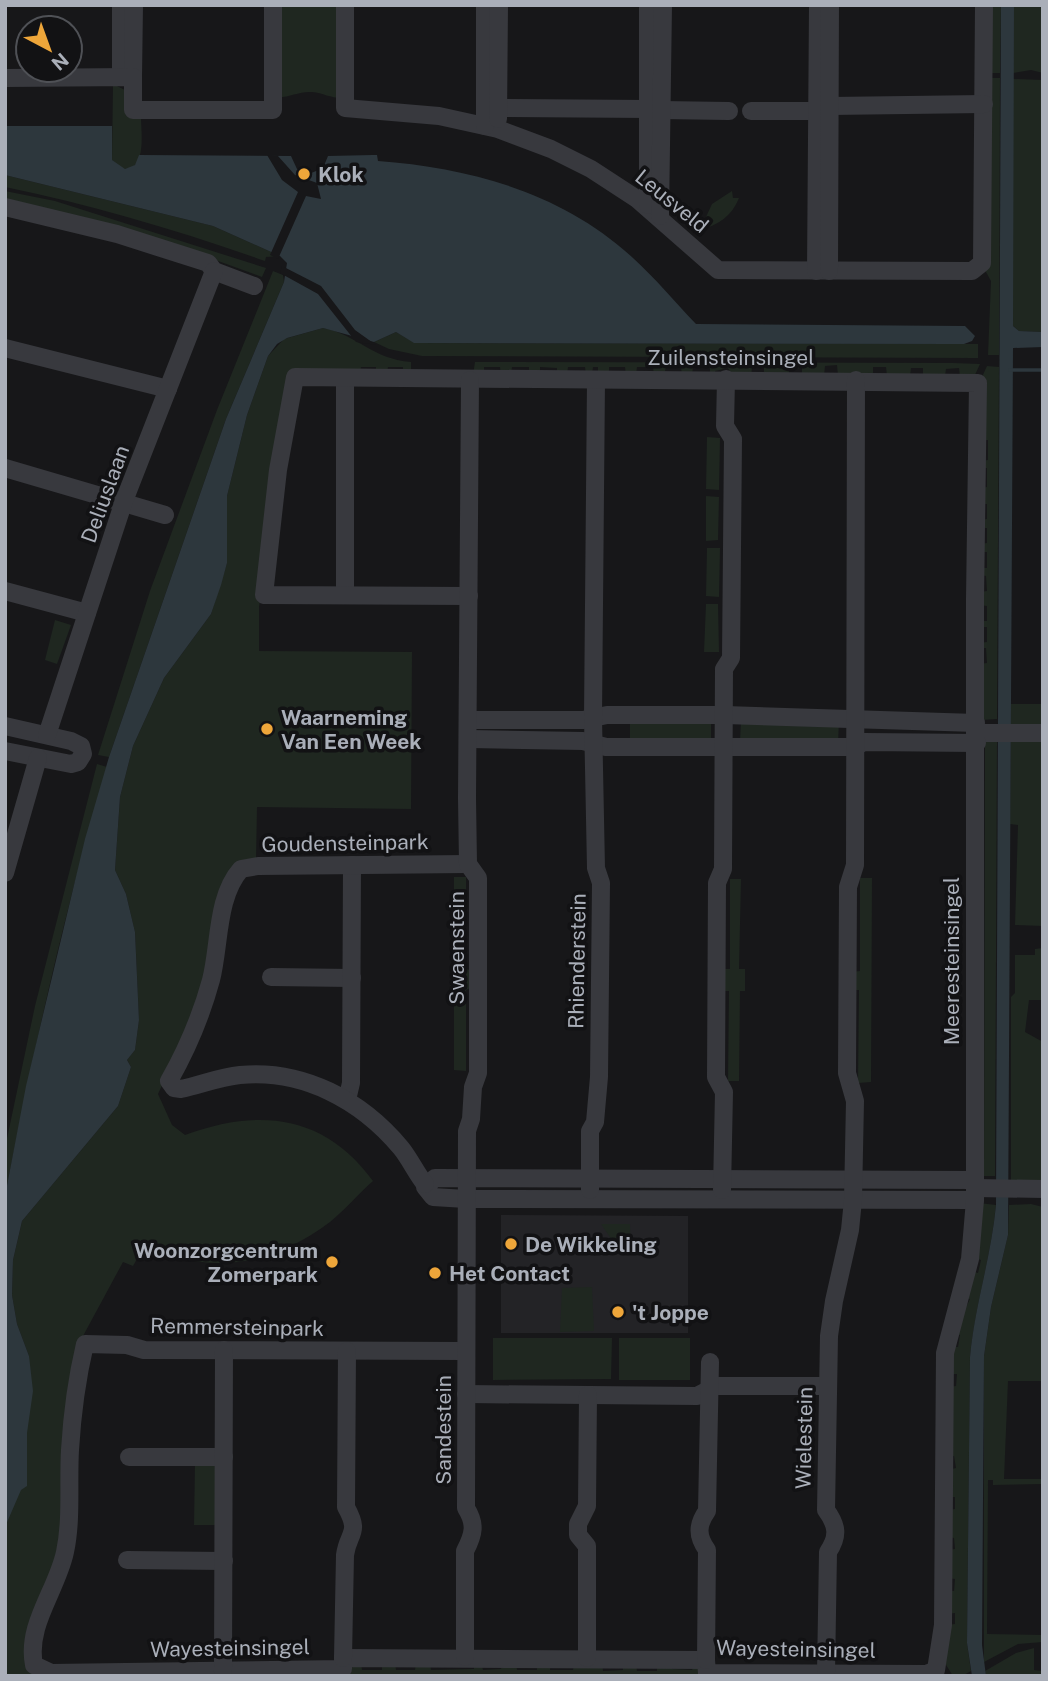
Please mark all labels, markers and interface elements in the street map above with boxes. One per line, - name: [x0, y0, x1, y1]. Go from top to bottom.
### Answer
- north arrow: [14, 14, 84, 84]
- text: N: [47, 49, 73, 75]
- place label: Klok: [318, 162, 364, 187]
- street label: Leusveld: [630, 164, 714, 238]
- marker: Klok: [296, 166, 312, 182]
- street label: Zuilensteinsingel: [647, 345, 815, 370]
- street label: Deliuslaan: [76, 442, 134, 546]
- place label: Waarneming Van Een Week: [281, 705, 422, 754]
- marker: Waarneming Van Een Week: [259, 721, 275, 737]
- street label: Goudensteinpark: [261, 829, 429, 857]
- street label: Meeresteinsingel: [939, 877, 964, 1045]
- street label: Swaenstein: [444, 891, 469, 1005]
- street label: Rhienderstein: [563, 893, 591, 1029]
- place label: De Wikkeling: [525, 1232, 657, 1257]
- marker: De Wikkeling: [503, 1236, 519, 1252]
- place label: Woonzorgcentrum Zomerpark: [134, 1238, 318, 1287]
- marker: Woonzorgcentrum Zomerpark: [324, 1254, 340, 1270]
- place label: Het Contact: [449, 1261, 570, 1286]
- marker: Het Contact: [427, 1265, 443, 1281]
- place label: 't Joppe: [632, 1300, 709, 1325]
- marker: 't Joppe: [610, 1304, 626, 1320]
- street label: Remmersteinpark: [150, 1313, 324, 1341]
- street label: Sandestein: [431, 1375, 456, 1485]
- street label: Wielestein: [791, 1387, 817, 1489]
- street label: Wayesteinsingel: [150, 1634, 310, 1662]
- street label: Wayesteinsingel: [716, 1635, 876, 1663]

